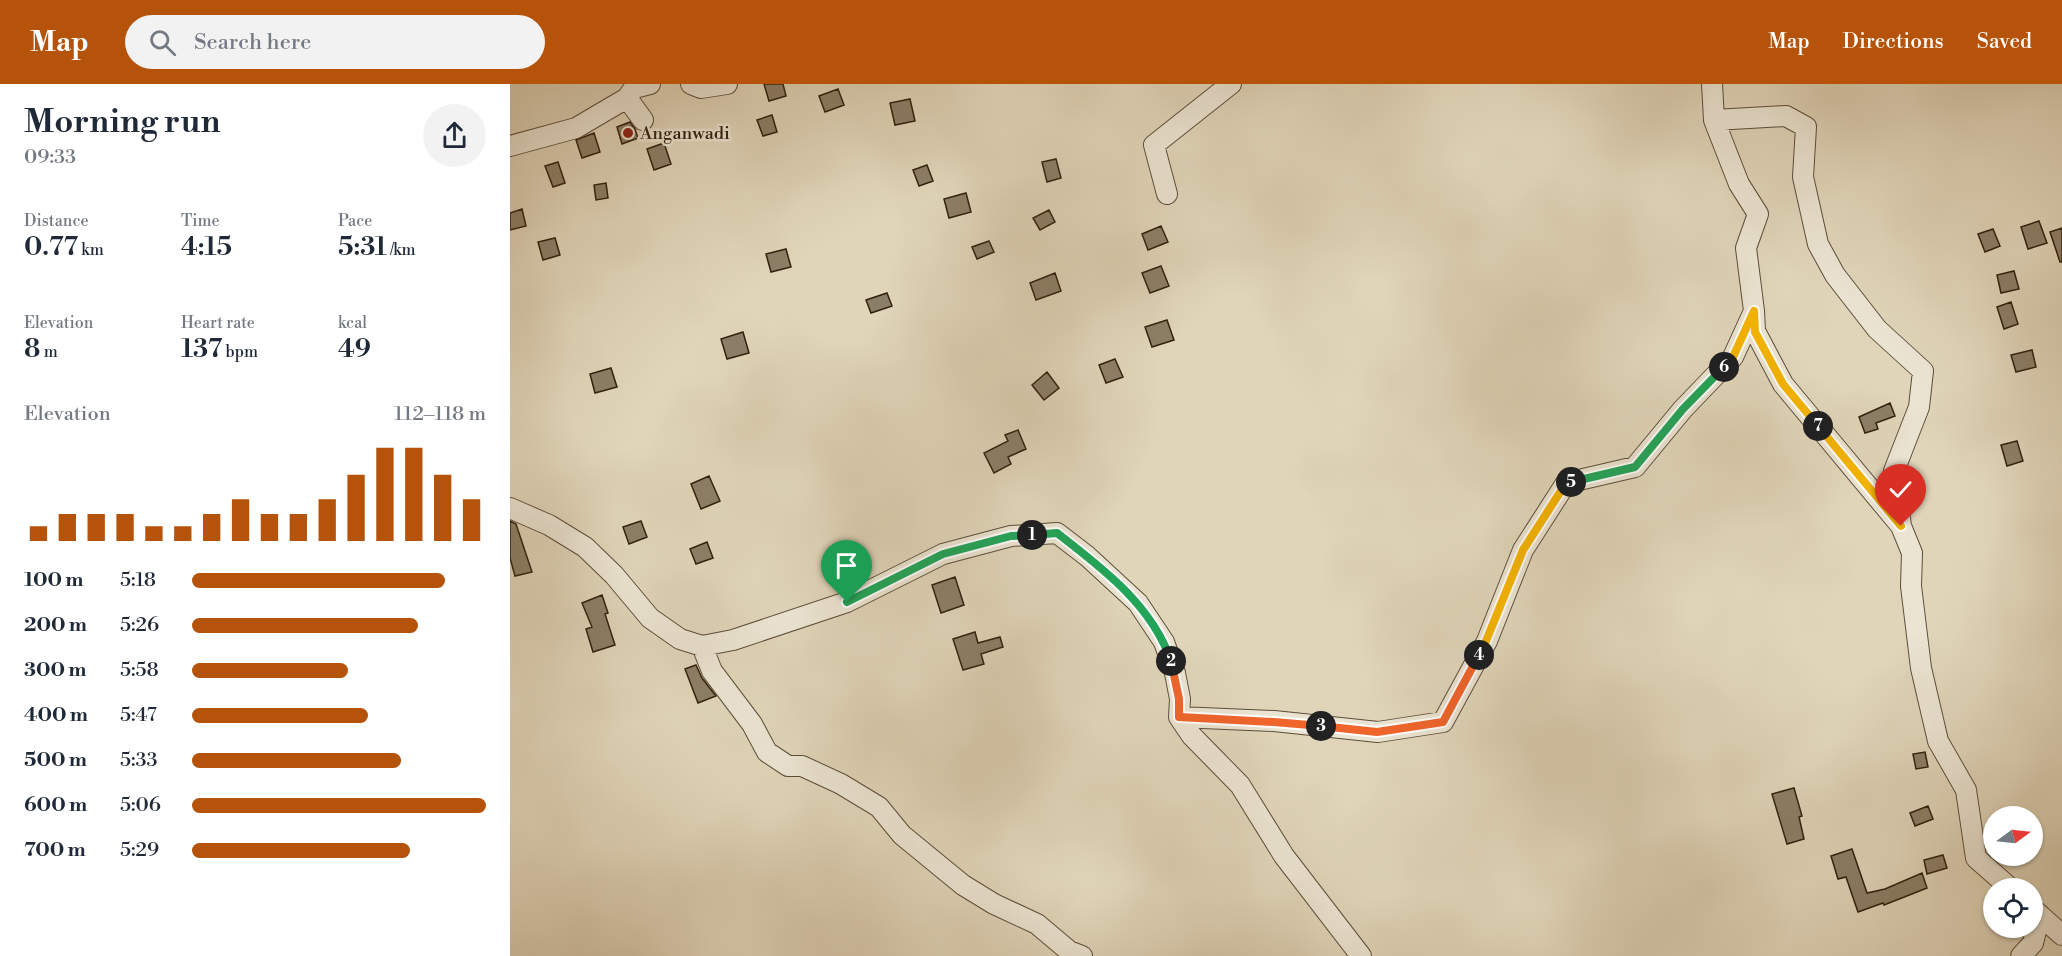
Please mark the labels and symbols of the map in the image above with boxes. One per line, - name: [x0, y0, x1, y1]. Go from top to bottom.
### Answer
- place label: Anganwadi: [639, 122, 730, 145]
- marker: Anganwadi: [621, 126, 635, 140]
- pin: 6: [1709, 352, 1739, 382]
- pin: 7: [1803, 411, 1833, 441]
- pin: [1875, 464, 1926, 526]
- pin: 5: [1556, 467, 1586, 497]
- pin: 1: [1017, 520, 1047, 550]
- pin: [821, 540, 872, 602]
- pin: 4: [1464, 640, 1494, 670]
- pin: 2: [1156, 646, 1186, 676]
- pin: 3: [1306, 711, 1336, 741]
- north arrow: [1983, 806, 2043, 866]

